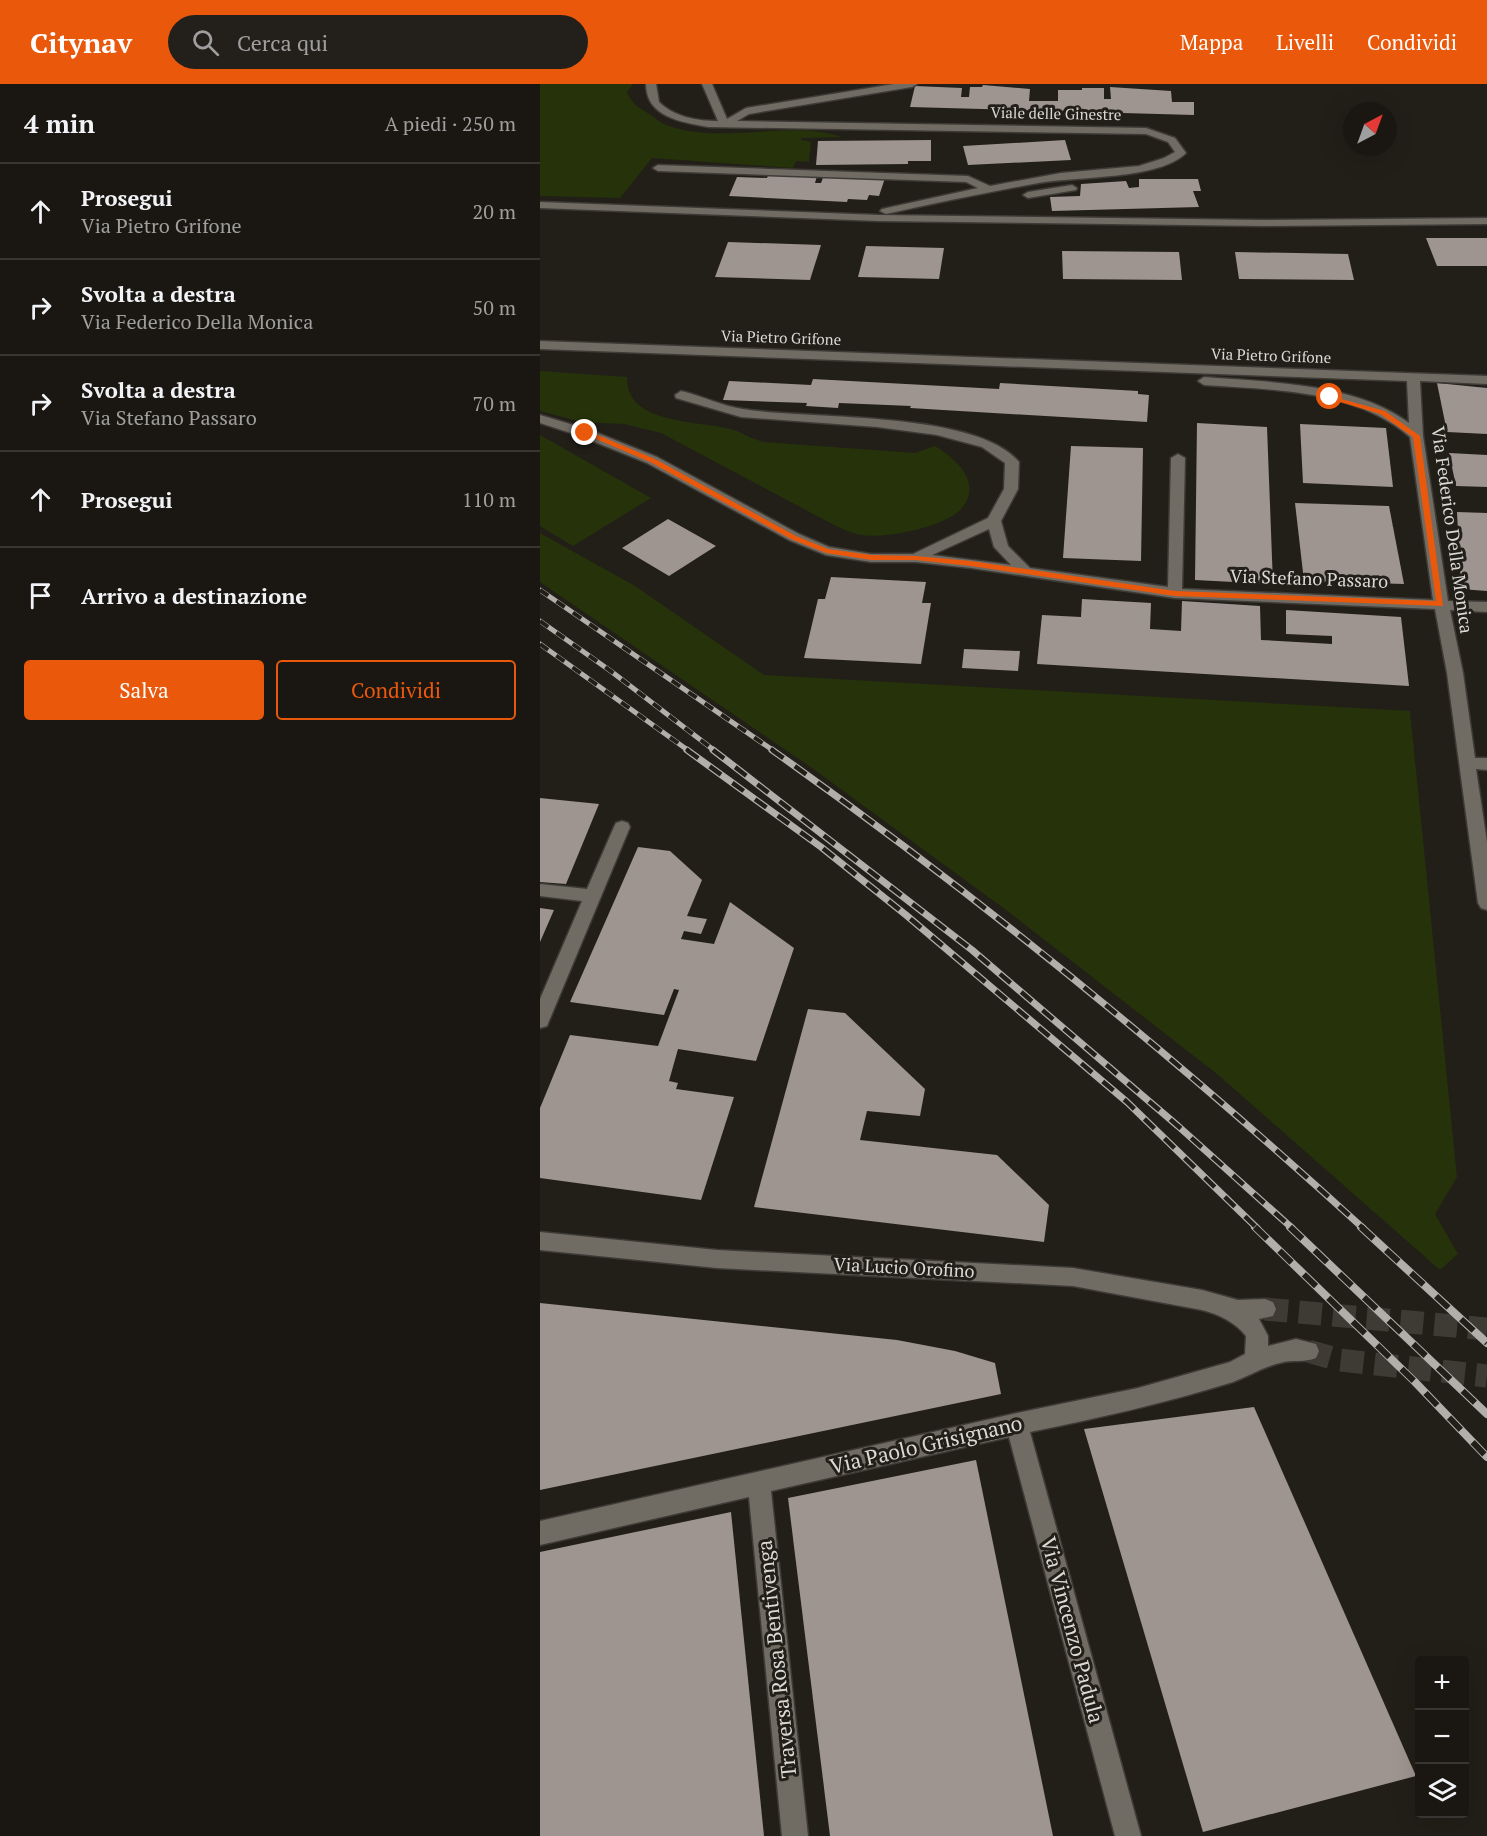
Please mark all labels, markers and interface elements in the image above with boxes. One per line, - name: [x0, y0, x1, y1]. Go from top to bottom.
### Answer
- search box: [168, 15, 588, 69]
- text: Citynav: [30, 24, 132, 61]
- icon: search: [189, 26, 222, 59]
- text: Cerca qui: [237, 28, 328, 57]
- text: Mappa: [1180, 28, 1243, 56]
- text: Livelli: [1276, 28, 1334, 56]
- text: Condividi: [1367, 28, 1457, 56]
- street label: Viale delle Ginestre: [990, 102, 1122, 124]
- north arrow: [1343, 102, 1397, 156]
- text: 4 min: [24, 106, 95, 140]
- text: A piedi · 250 m: [385, 110, 516, 137]
- text: Prosegui: [81, 183, 173, 212]
- icon: ahead: [24, 195, 57, 228]
- text: 20 m: [473, 198, 516, 225]
- text: Via Pietro Grifone: [81, 212, 242, 239]
- text: Svolta a destra: [81, 279, 236, 308]
- icon: right: [24, 291, 57, 324]
- text: 50 m: [473, 294, 516, 321]
- text: Via Federico Della Monica: [81, 308, 313, 335]
- street label: Via Pietro Grifone: [720, 325, 842, 349]
- street label: Via Pietro Grifone: [1210, 343, 1332, 367]
- text: Svolta a destra: [81, 375, 236, 404]
- route start: [1316, 383, 1342, 409]
- icon: right: [24, 387, 57, 420]
- text: 70 m: [473, 390, 516, 417]
- text: Via Stefano Passaro: [81, 404, 257, 431]
- route end: [571, 419, 597, 445]
- street label: Via Federico Della Monica: [1427, 425, 1479, 635]
- icon: ahead: [24, 483, 57, 516]
- text: Prosegui: [81, 485, 173, 514]
- text: 110 m: [462, 486, 516, 513]
- street label: Via Stefano Passaro: [1230, 563, 1389, 593]
- icon: arrive: [24, 579, 57, 612]
- text: Arrivo a destinazione: [81, 581, 307, 610]
- button: Salva: [24, 660, 264, 720]
- button: Condividi: [276, 660, 516, 720]
- street label: Via Lucio Orofino: [833, 1251, 975, 1283]
- street label: Via Paolo Grisignano: [827, 1408, 1025, 1480]
- street label: Via Vincenzo Padula: [1035, 1533, 1111, 1726]
- street label: Traversa Rosa Bentivenga: [750, 1538, 802, 1779]
- map controls: [1415, 1656, 1469, 1818]
- button: +: [1415, 1656, 1469, 1710]
- button: −: [1415, 1710, 1469, 1764]
- button: layers: [1415, 1764, 1469, 1818]

